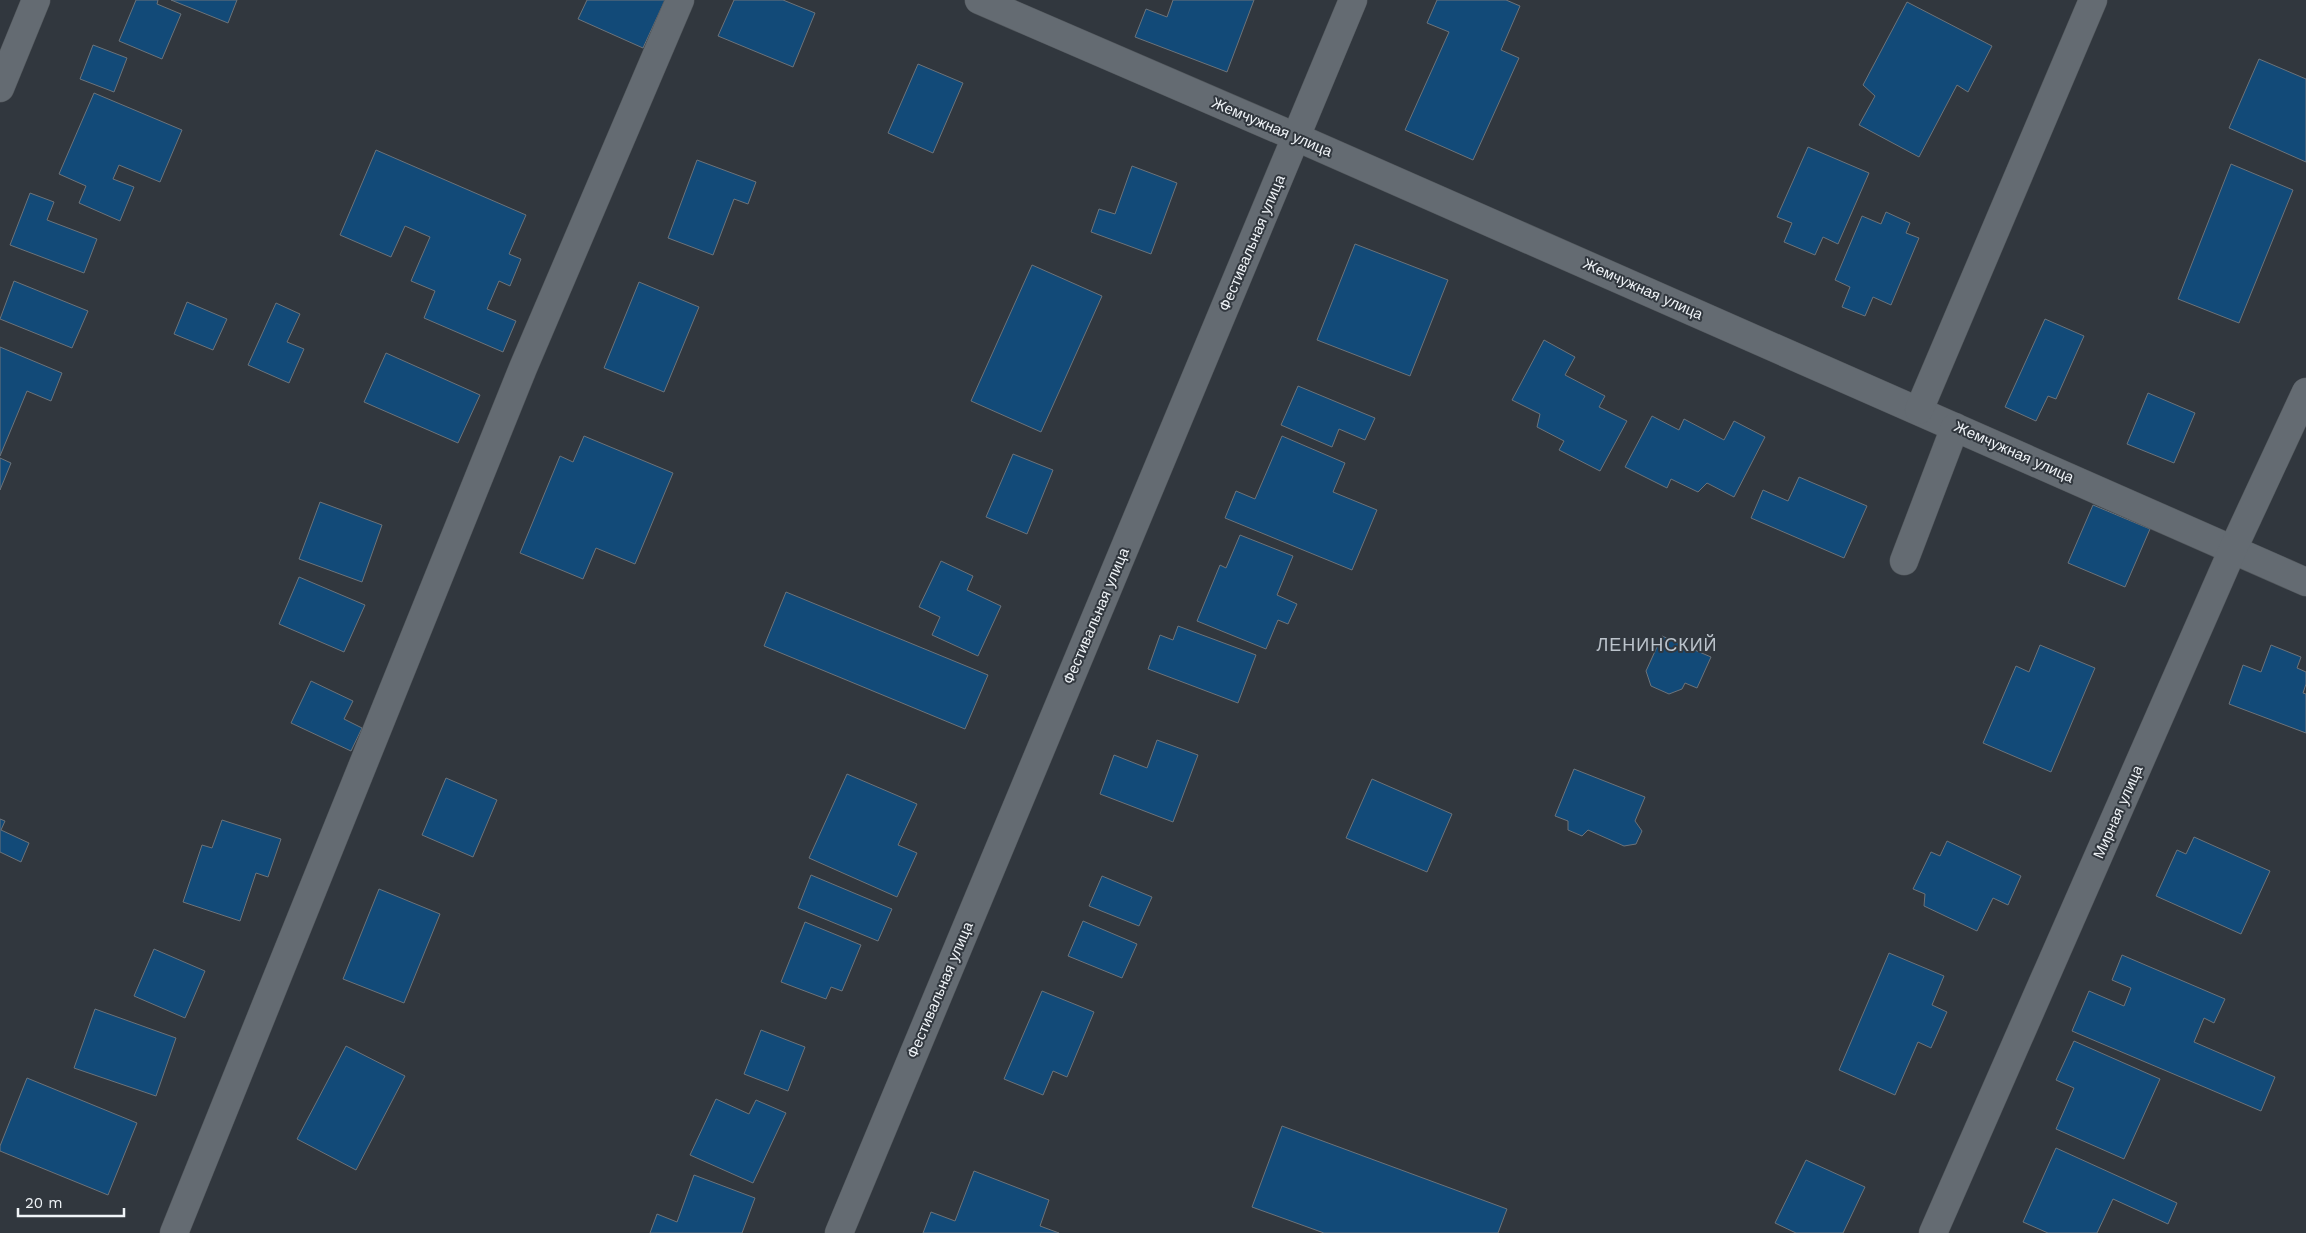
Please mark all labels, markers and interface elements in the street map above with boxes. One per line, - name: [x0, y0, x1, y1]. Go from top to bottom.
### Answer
- street label: Жемчужная улица: [1209, 94, 1335, 161]
- street label: Фестивальная улица: [1215, 172, 1289, 314]
- street label: Жемчужная улица: [1580, 255, 1706, 324]
- street label: Жемчужная улица: [1951, 418, 2077, 487]
- street label: Фестивальная улица: [1059, 545, 1133, 687]
- district label: ЛЕНИНСКИЙ: [1596, 634, 1718, 655]
- street label: Мирная улица: [2089, 762, 2147, 861]
- street label: Фестивальная улица: [903, 919, 977, 1061]
- scale bar: [18, 1186, 124, 1218]
- text: 20 m: [25, 1194, 63, 1212]

